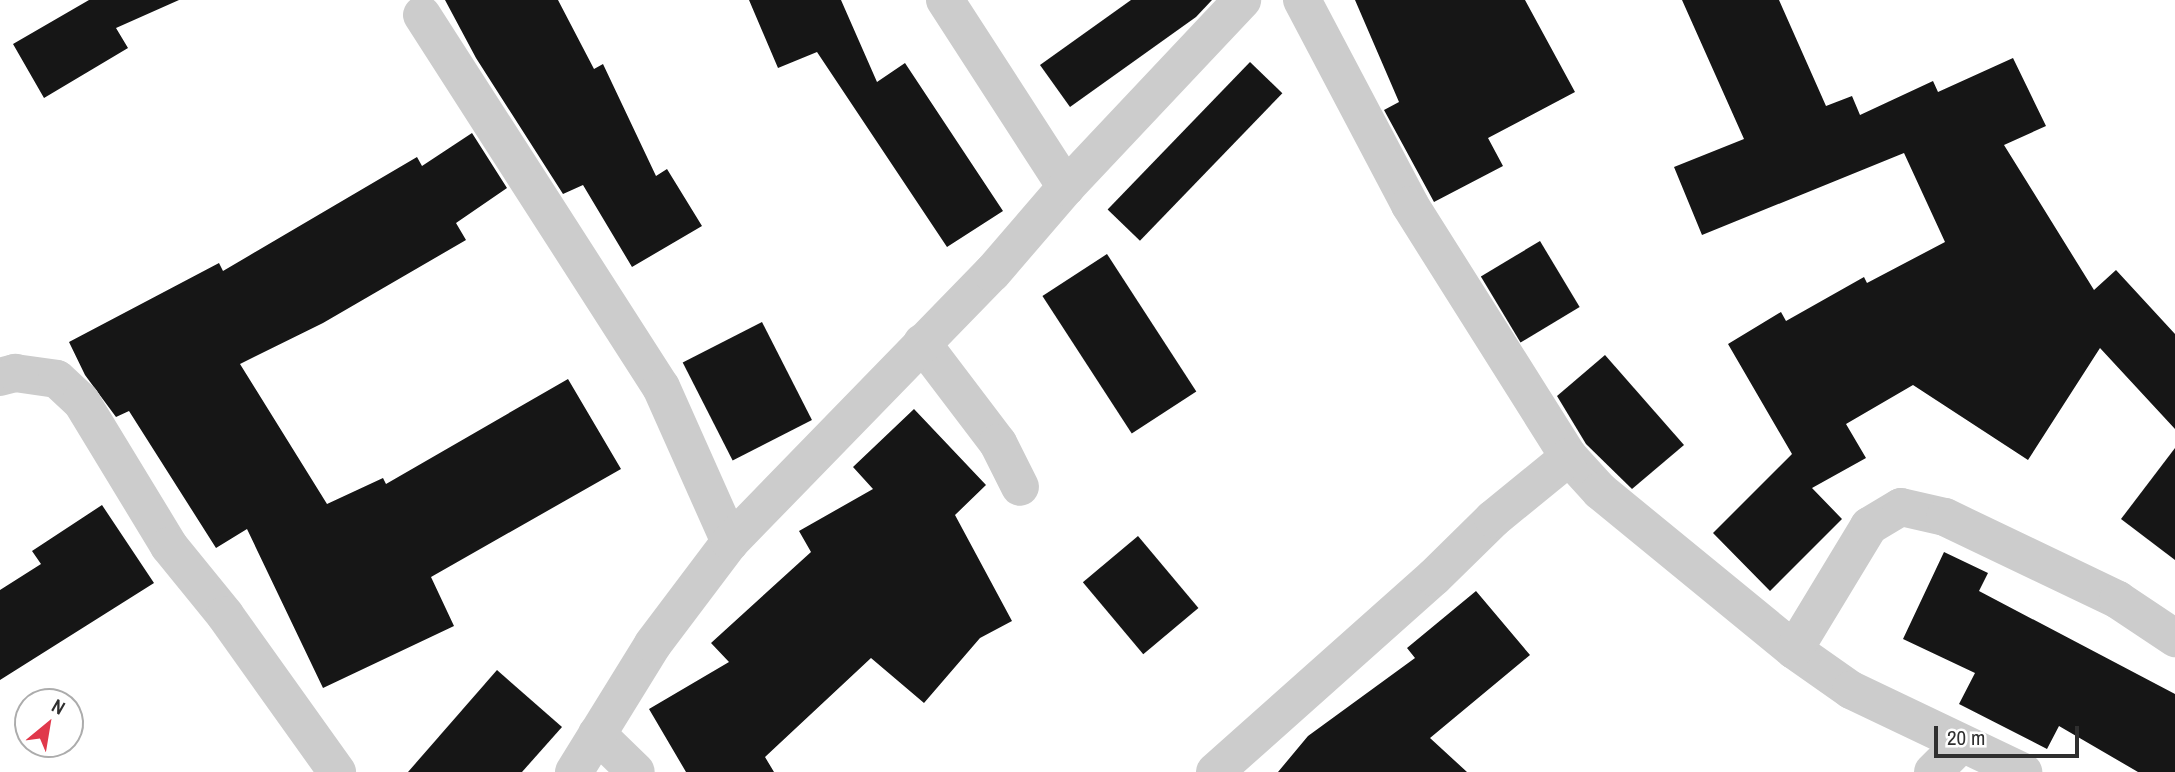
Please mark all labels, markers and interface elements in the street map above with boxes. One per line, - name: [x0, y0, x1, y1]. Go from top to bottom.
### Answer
- north arrow: [14, 688, 84, 758]
- text: N: [47, 692, 70, 721]
- scale bar: [1937, 712, 2082, 756]
- text: 20 m: [1947, 723, 1985, 752]

